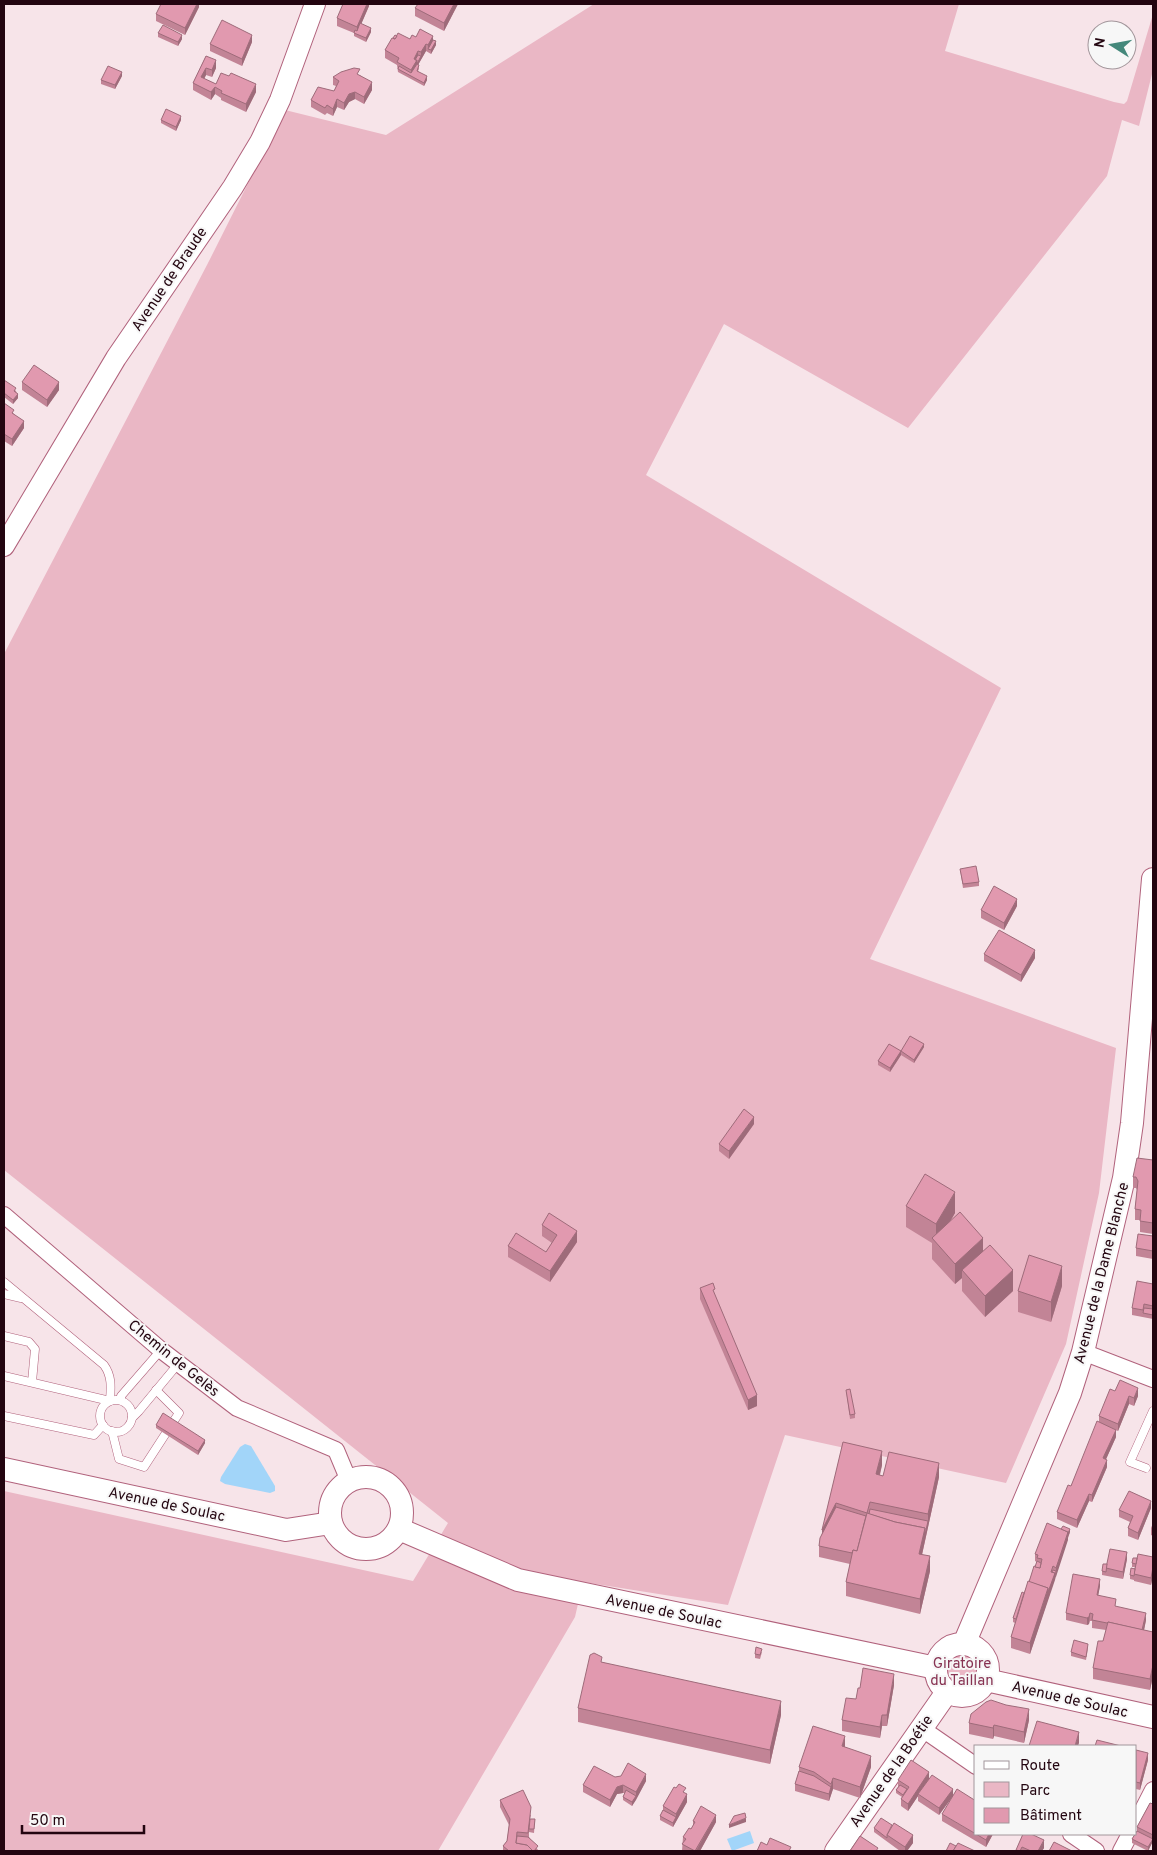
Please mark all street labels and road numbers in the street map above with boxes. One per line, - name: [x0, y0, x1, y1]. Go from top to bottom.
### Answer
- street label: Avenue de Braude: [128, 224, 212, 336]
- street label: Avenue de la Dame Blanche: [1071, 1181, 1134, 1366]
- street label: Chemin de Gelès: [123, 1316, 223, 1402]
- street label: Avenue de Soulac: [107, 1484, 227, 1527]
- street label: Avenue de Soulac: [604, 1591, 724, 1634]
- street label: Avenue de Soulac: [1010, 1678, 1130, 1723]
- street label: Avenue de la Boétie: [846, 1712, 938, 1832]

